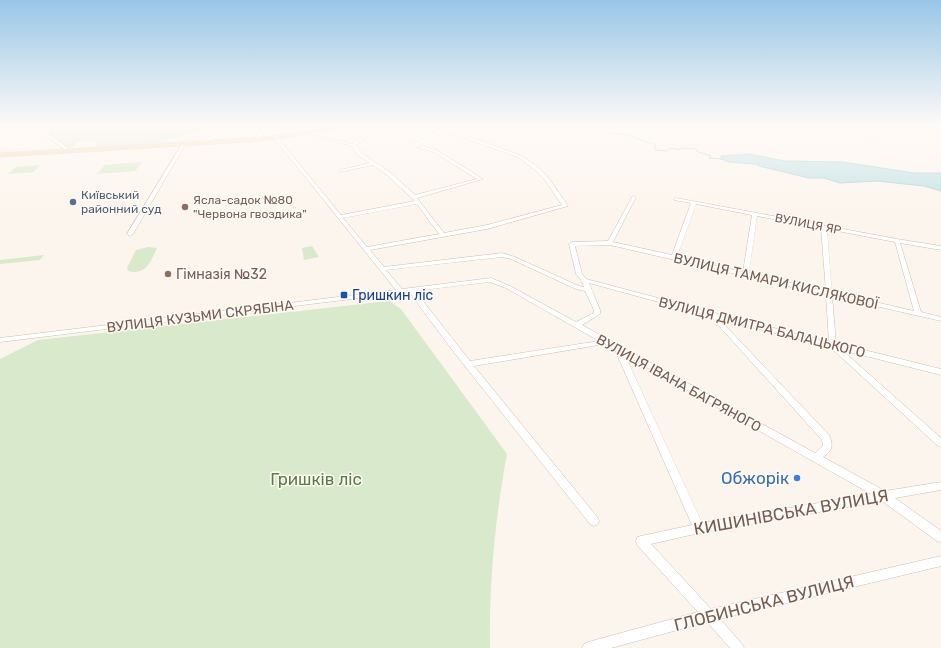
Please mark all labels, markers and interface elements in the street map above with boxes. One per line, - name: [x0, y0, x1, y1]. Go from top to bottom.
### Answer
- place label: Київський районний суд: [81, 188, 162, 216]
- place label: Ясла-садок №80 "Червона гвоздика": [193, 193, 307, 221]
- marker: Київський районний суд: [68, 197, 78, 207]
- marker: Ясла-садок №80 "Червона гвоздика": [180, 202, 190, 212]
- street label: ВУЛИЦЯ ЯР: [774, 211, 843, 237]
- street label: ВУЛИЦЯ ТАМАРИ КИСЛЯКОВОЇ: [672, 249, 880, 313]
- place label: Гімназія №32: [176, 266, 267, 283]
- marker: Гімназія №32: [163, 269, 173, 279]
- place label: Гришкин ліс: [352, 287, 434, 304]
- marker: Гришкин ліс: [339, 290, 349, 300]
- street label: ВУЛИЦЯ ДМИТРА БАЛАЦЬКОГО: [657, 294, 867, 361]
- street label: ВУЛИЦЯ КУЗЬМИ СКРЯБІНА: [106, 297, 295, 336]
- street label: ВУЛИЦЯ ІВАНА БАГРЯНОГО: [593, 331, 764, 436]
- place label: Обжорік: [721, 468, 789, 488]
- park label: Гришків ліс: [270, 469, 362, 489]
- marker: Обжорік: [792, 473, 802, 483]
- street label: КИШИНІВСЬКА ВУЛИЦЯ: [692, 485, 890, 539]
- street label: ГЛОБИНСЬКА ВУЛИЦЯ: [672, 571, 856, 635]

